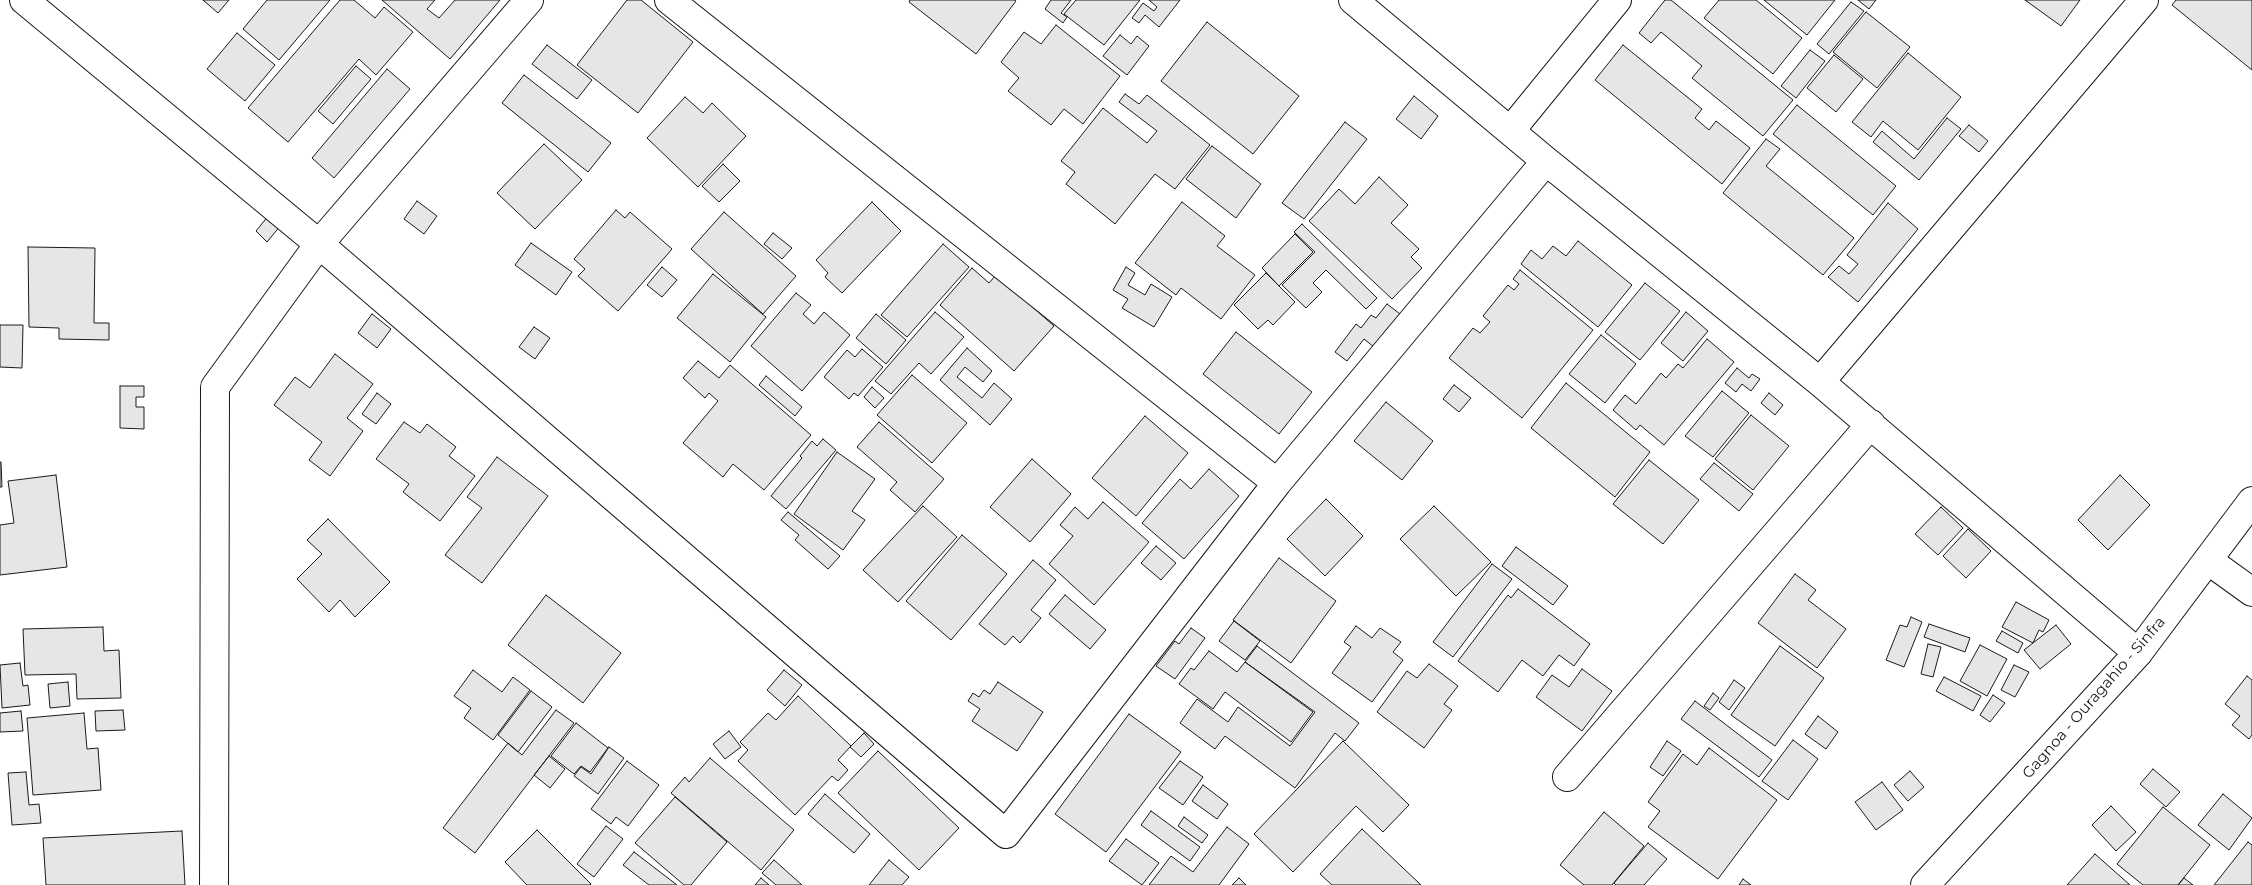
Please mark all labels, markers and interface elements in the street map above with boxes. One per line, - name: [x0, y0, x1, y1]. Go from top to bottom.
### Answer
- street label: Gagnoa - Ouragahio - Sinfra: [2019, 613, 2169, 783]

